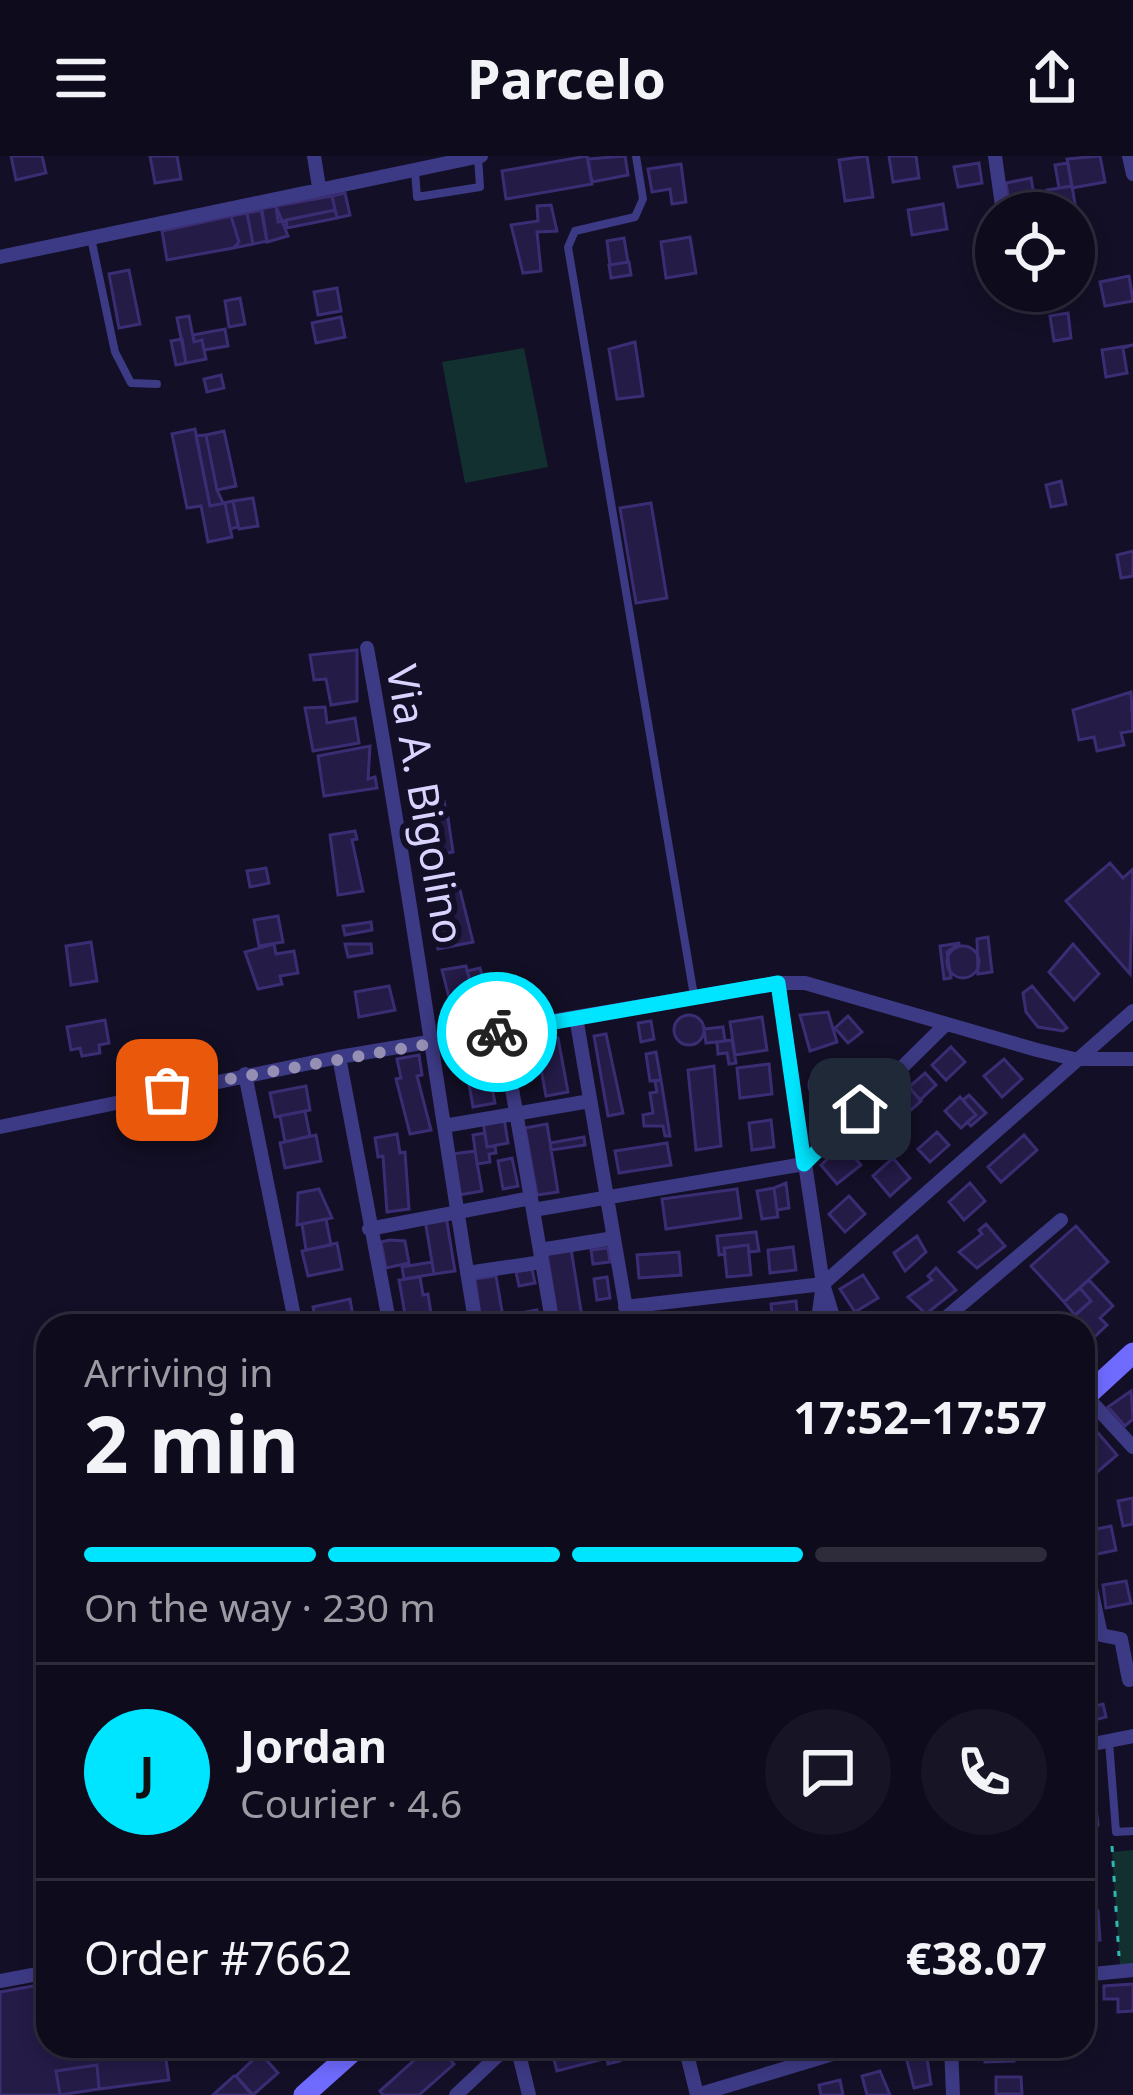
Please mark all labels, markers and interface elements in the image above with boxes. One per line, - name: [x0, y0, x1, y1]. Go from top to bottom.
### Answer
- text: Parcelo: [467, 41, 666, 115]
- icon: menu: [48, 45, 114, 111]
- icon: share: [1019, 45, 1085, 111]
- map controls: [975, 192, 1095, 312]
- button: locate: [975, 192, 1095, 312]
- street label: Via A. Bigolino: [374, 660, 480, 948]
- courier: [437, 972, 557, 1092]
- icon: bike: [464, 999, 530, 1065]
- pin: [116, 1039, 218, 1141]
- icon: bag: [134, 1057, 200, 1123]
- pin: [809, 1058, 911, 1160]
- icon: home: [827, 1076, 893, 1142]
- text: Arriving in: [84, 1345, 273, 1398]
- text: 17:52–17:57: [793, 1386, 1047, 1447]
- text: 2 min: [84, 1390, 299, 1496]
- text: On the way · 230 m: [84, 1580, 436, 1633]
- button: chat: [765, 1709, 891, 1835]
- button: phone: [921, 1709, 1047, 1835]
- text: Jordan: [240, 1715, 387, 1776]
- text: J: [140, 1741, 154, 1802]
- text: Courier · 4.6: [240, 1776, 462, 1829]
- text: Order #7662: [84, 1927, 352, 1988]
- text: €38.07: [906, 1927, 1047, 1988]

